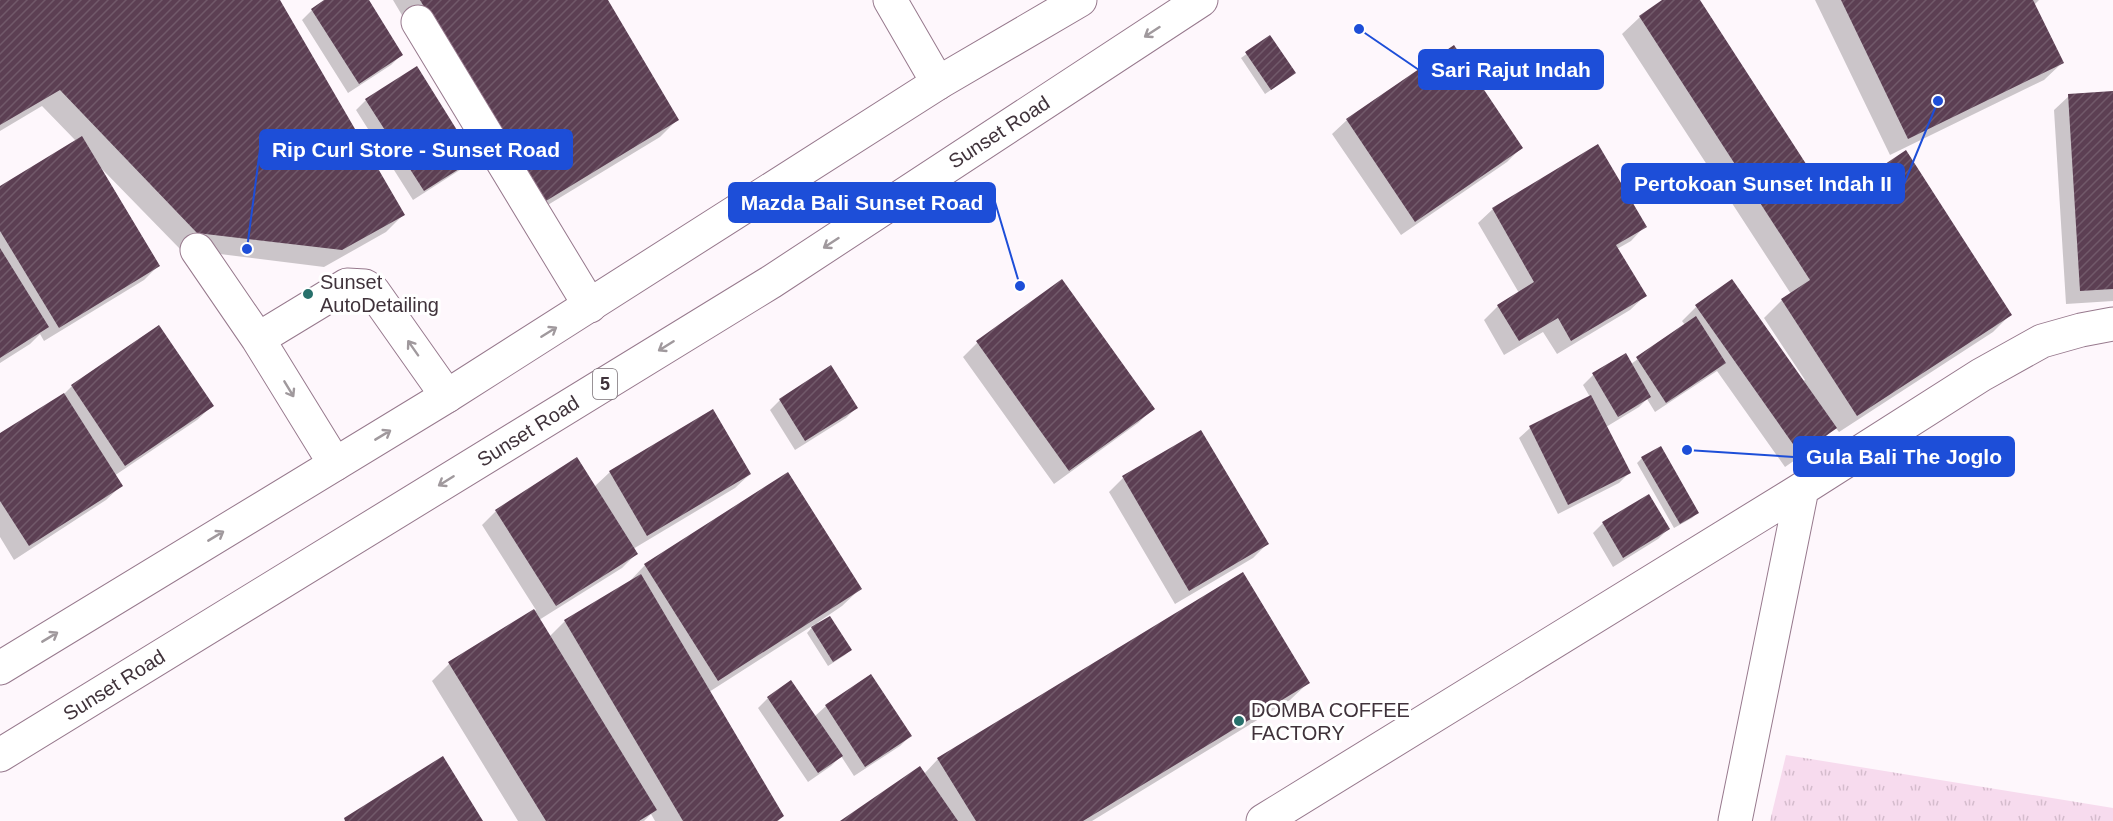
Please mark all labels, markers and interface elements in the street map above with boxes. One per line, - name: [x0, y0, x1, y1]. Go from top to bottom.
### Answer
- one-way arrow: [1143, 25, 1160, 38]
- callout: Sari Rajut Indah: [1419, 50, 1603, 89]
- text: Sari Rajut Indah: [1431, 58, 1591, 81]
- street label: Sunset Road: [945, 91, 1053, 173]
- callout: Rip Curl Store - Sunset Road: [260, 130, 572, 169]
- text: Rip Curl Store - Sunset Road: [272, 138, 560, 161]
- callout: Pertokoan Sunset Indah II: [1622, 164, 1904, 203]
- text: Pertokoan Sunset Indah II: [1634, 172, 1892, 195]
- callout: Mazda Bali Sunset Road: [729, 183, 995, 222]
- text: Mazda Bali Sunset Road: [741, 191, 983, 214]
- one-way arrow: [823, 237, 840, 249]
- place label: Sunset AutoDetailing: [320, 271, 439, 316]
- marker: Sunset AutoDetailing: [301, 287, 315, 301]
- one-way arrow: [540, 325, 557, 337]
- one-way arrow: [407, 340, 419, 357]
- one-way arrow: [658, 341, 675, 353]
- road number: 5: [593, 369, 617, 399]
- one-way arrow: [283, 380, 295, 397]
- street label: Sunset Road: [473, 391, 583, 471]
- one-way arrow: [374, 428, 391, 440]
- callout: Gula Bali The Joglo: [1794, 437, 2014, 476]
- text: Gula Bali The Joglo: [1806, 445, 2002, 468]
- one-way arrow: [438, 476, 455, 488]
- one-way arrow: [208, 530, 225, 542]
- one-way arrow: [41, 631, 58, 643]
- street label: Sunset Road: [59, 645, 169, 725]
- place label: DOMBA COFFEE FACTORY: [1251, 699, 1410, 744]
- marker: DOMBA COFFEE FACTORY: [1232, 714, 1246, 728]

